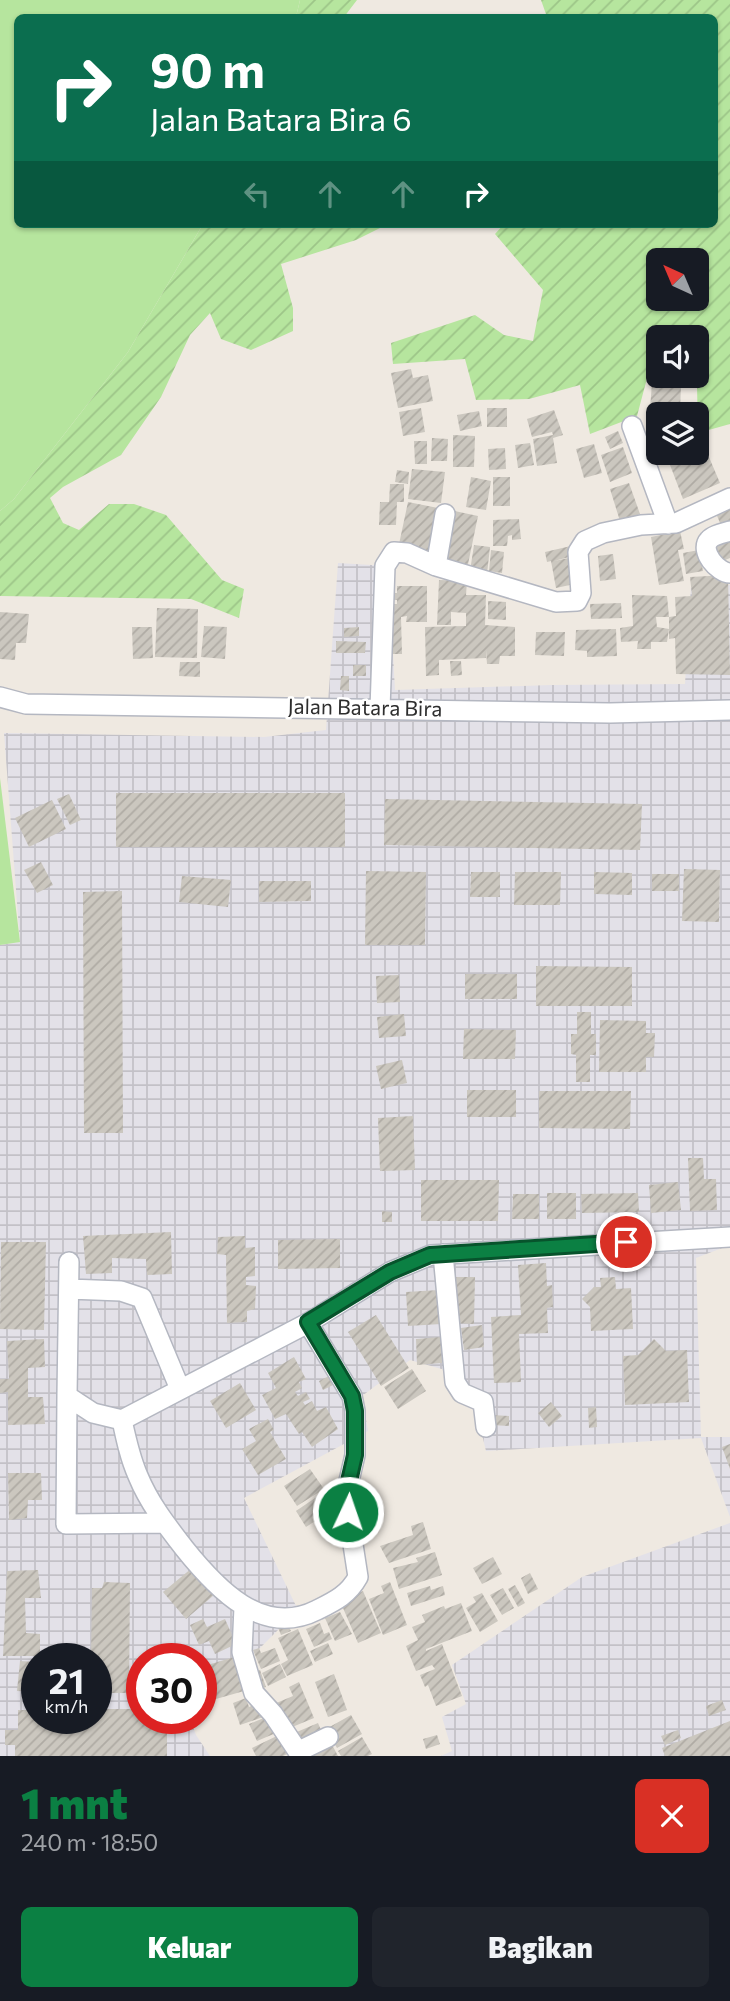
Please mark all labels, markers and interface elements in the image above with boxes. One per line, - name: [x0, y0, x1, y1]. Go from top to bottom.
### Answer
- text: 90 m: [150, 38, 265, 98]
- icon: right: [35, 42, 126, 133]
- text: Jalan Batara Bira 6: [150, 98, 412, 138]
- icon: left: [238, 175, 276, 213]
- icon: ahead: [311, 175, 349, 213]
- icon: ahead: [384, 175, 422, 213]
- icon: right: [457, 175, 495, 213]
- north arrow: [646, 248, 709, 312]
- map controls: [646, 248, 709, 465]
- button: sound: [646, 325, 709, 388]
- button: layers: [646, 402, 709, 465]
- street label: Jalan Batara Bira: [287, 693, 443, 720]
- pin: [596, 1212, 656, 1272]
- icon: arrive: [607, 1223, 645, 1261]
- position arrow: [311, 1475, 385, 1549]
- speed limit sign: 30: [126, 1643, 217, 1734]
- text: 21: [49, 1658, 84, 1701]
- text: km/h: [45, 1695, 88, 1717]
- text: 1 mnt: [21, 1776, 128, 1828]
- button: close: [635, 1779, 709, 1853]
- text: 240 m · 18:50: [21, 1828, 158, 1856]
- button: Keluar: [21, 1907, 358, 1987]
- button: Bagikan: [372, 1907, 709, 1987]

